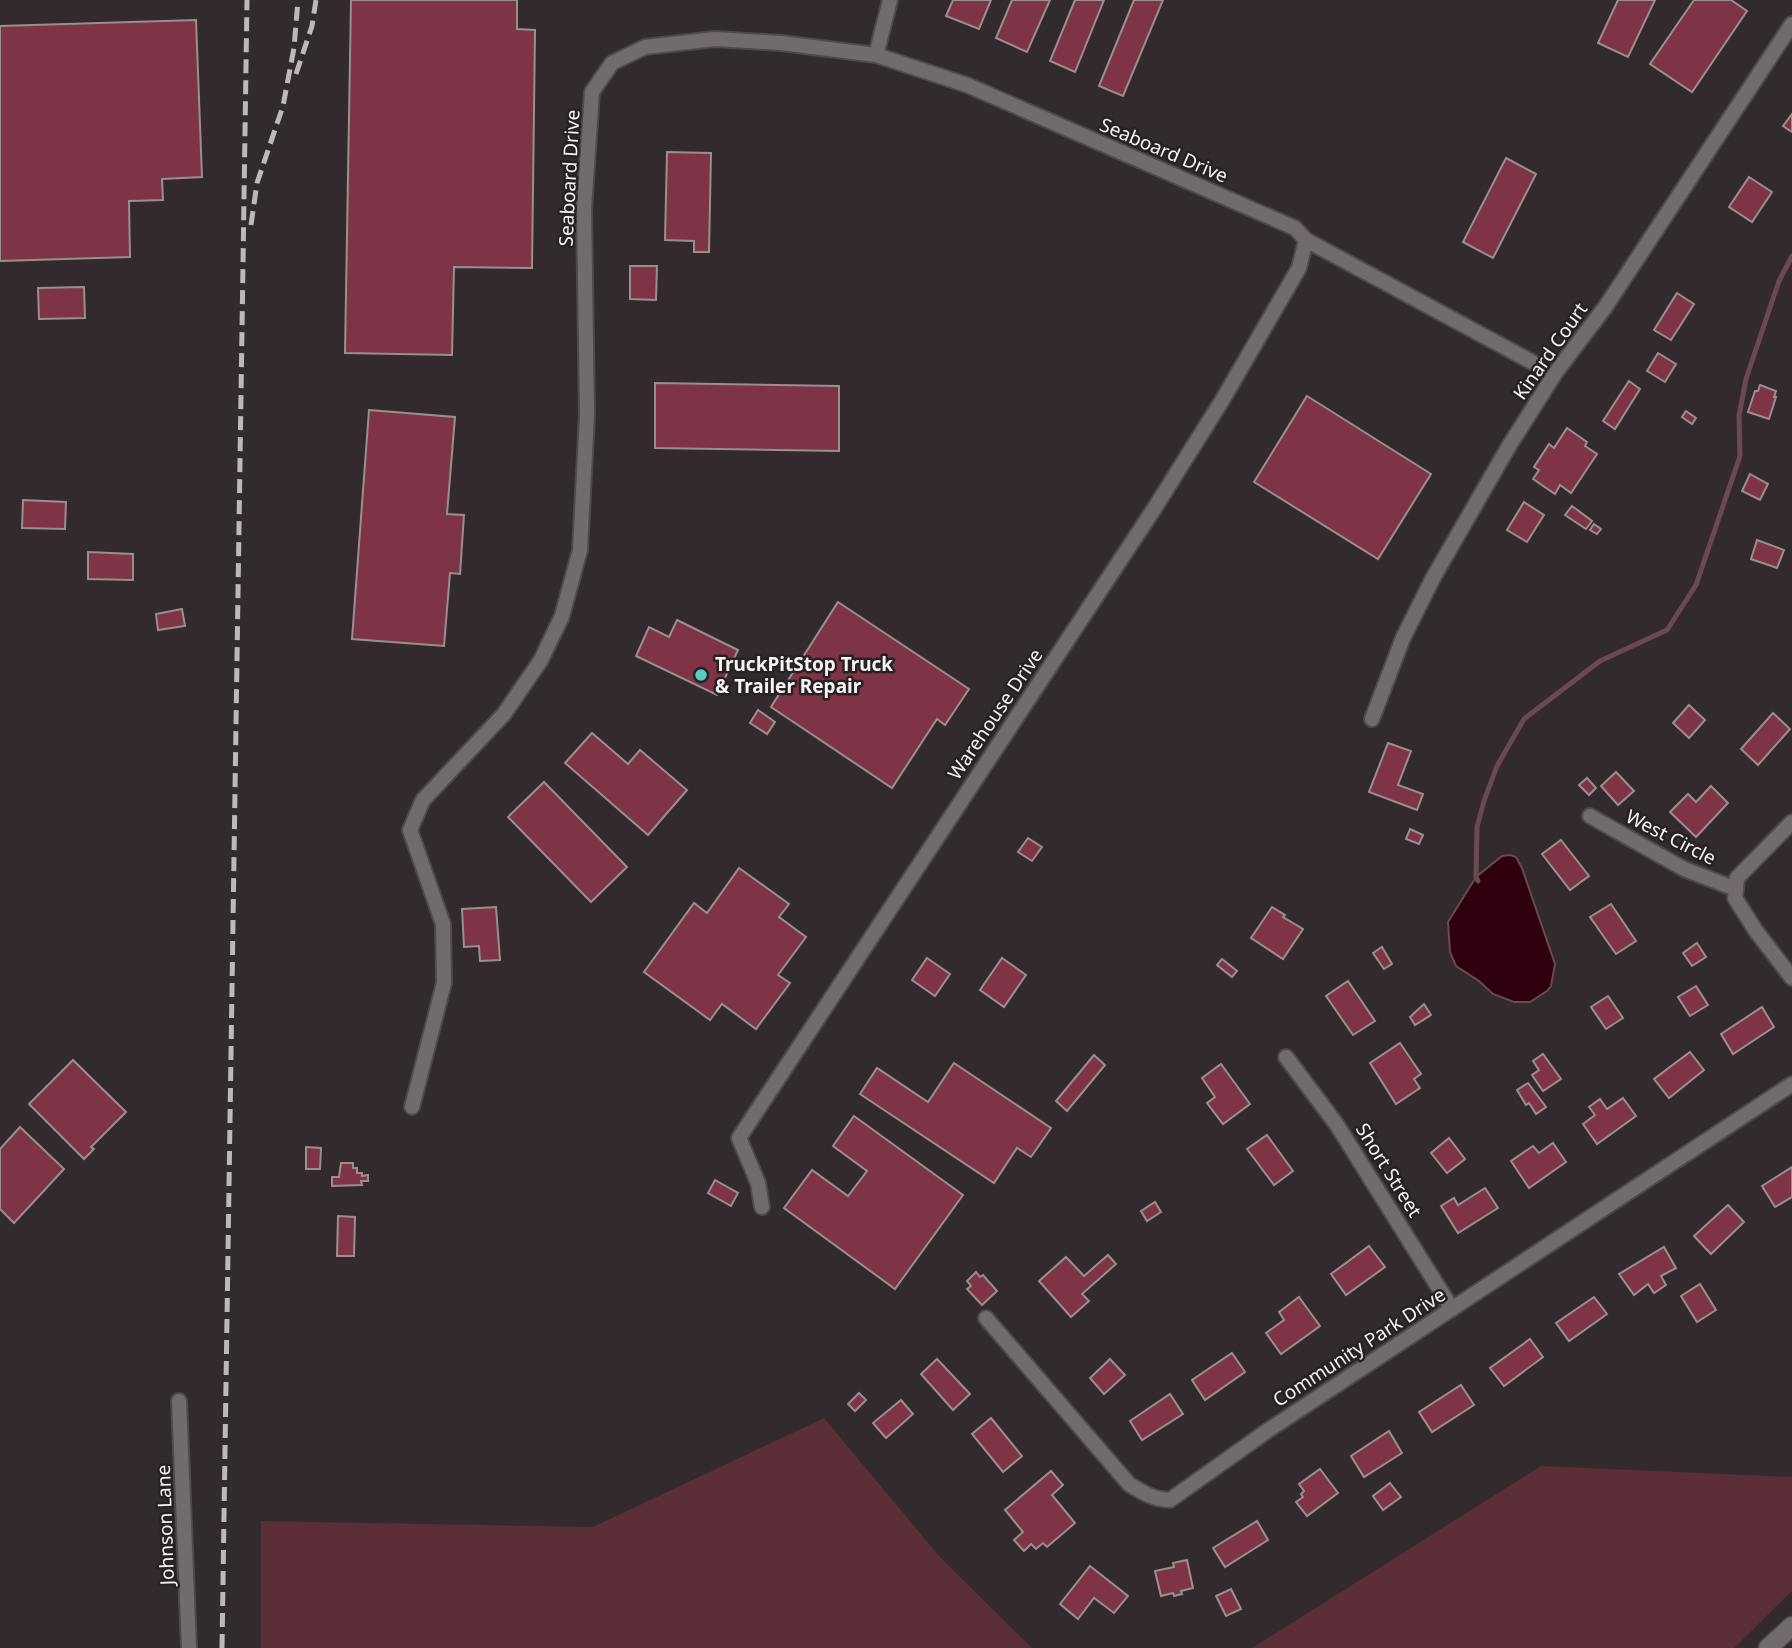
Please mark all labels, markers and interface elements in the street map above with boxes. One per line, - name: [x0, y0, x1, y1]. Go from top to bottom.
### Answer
- street label: Seaboard Drive: [552, 109, 586, 247]
- street label: Seaboard Drive: [1096, 111, 1232, 189]
- street label: Kinard Court: [1507, 297, 1593, 405]
- street label: Warehouse Drive: [941, 643, 1049, 785]
- place label: TruckPitStop Truck & Trailer Repair: [715, 651, 893, 699]
- marker: TruckPitStop Truck & Trailer Repair: [693, 667, 709, 683]
- street label: West Circle: [1621, 803, 1721, 871]
- street label: Short Street: [1350, 1118, 1428, 1222]
- street label: Community Park Drive: [1268, 1281, 1450, 1413]
- street label: Johnson Lane: [150, 1464, 180, 1588]

